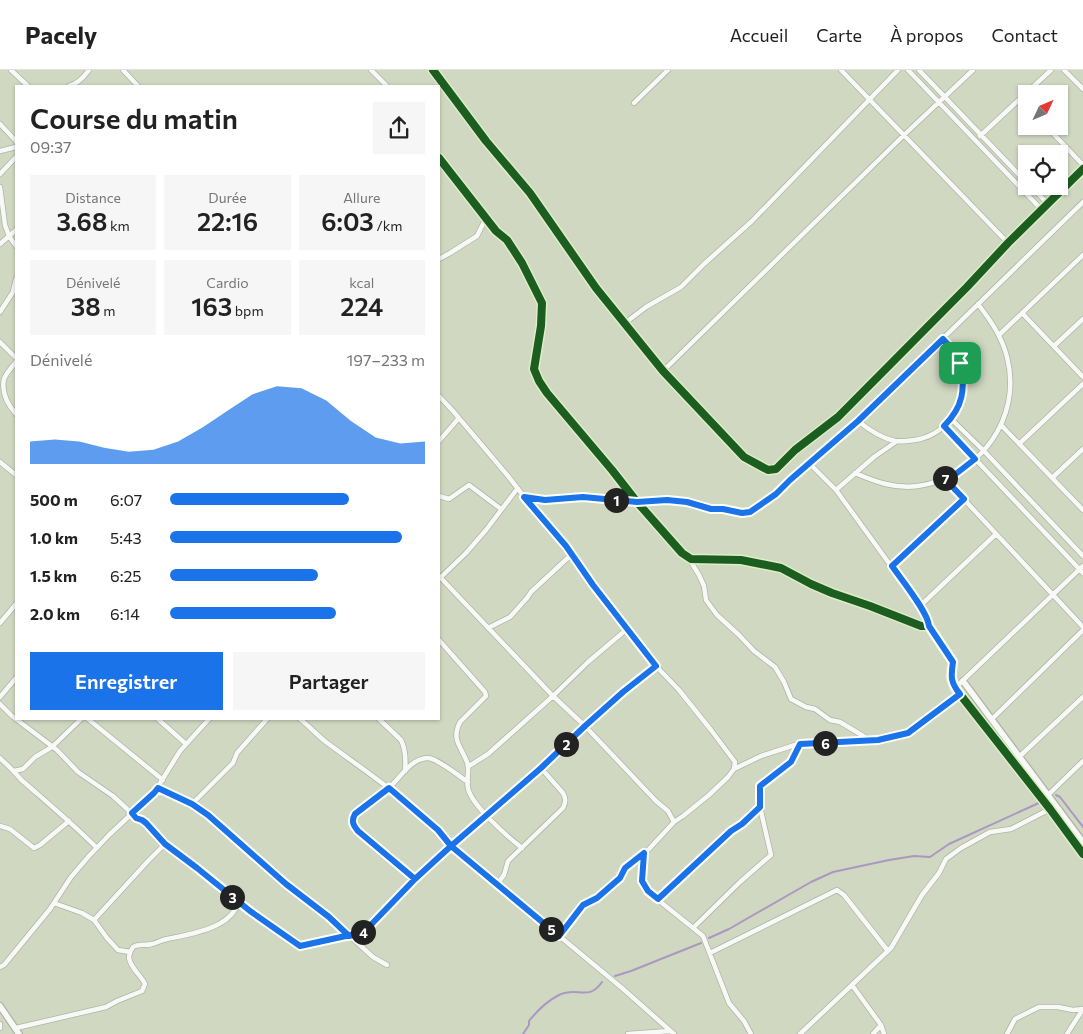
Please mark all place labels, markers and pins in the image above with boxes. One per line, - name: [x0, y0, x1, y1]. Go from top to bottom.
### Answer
- pin: [939, 342, 981, 384]
- pin: 7: [932, 466, 958, 490]
- pin: 1: [604, 488, 628, 512]
- pin: 6: [812, 730, 838, 756]
- pin: 2: [554, 732, 578, 756]
- pin: 3: [220, 884, 244, 910]
- pin: 5: [538, 916, 564, 942]
- pin: 4: [350, 920, 376, 944]

